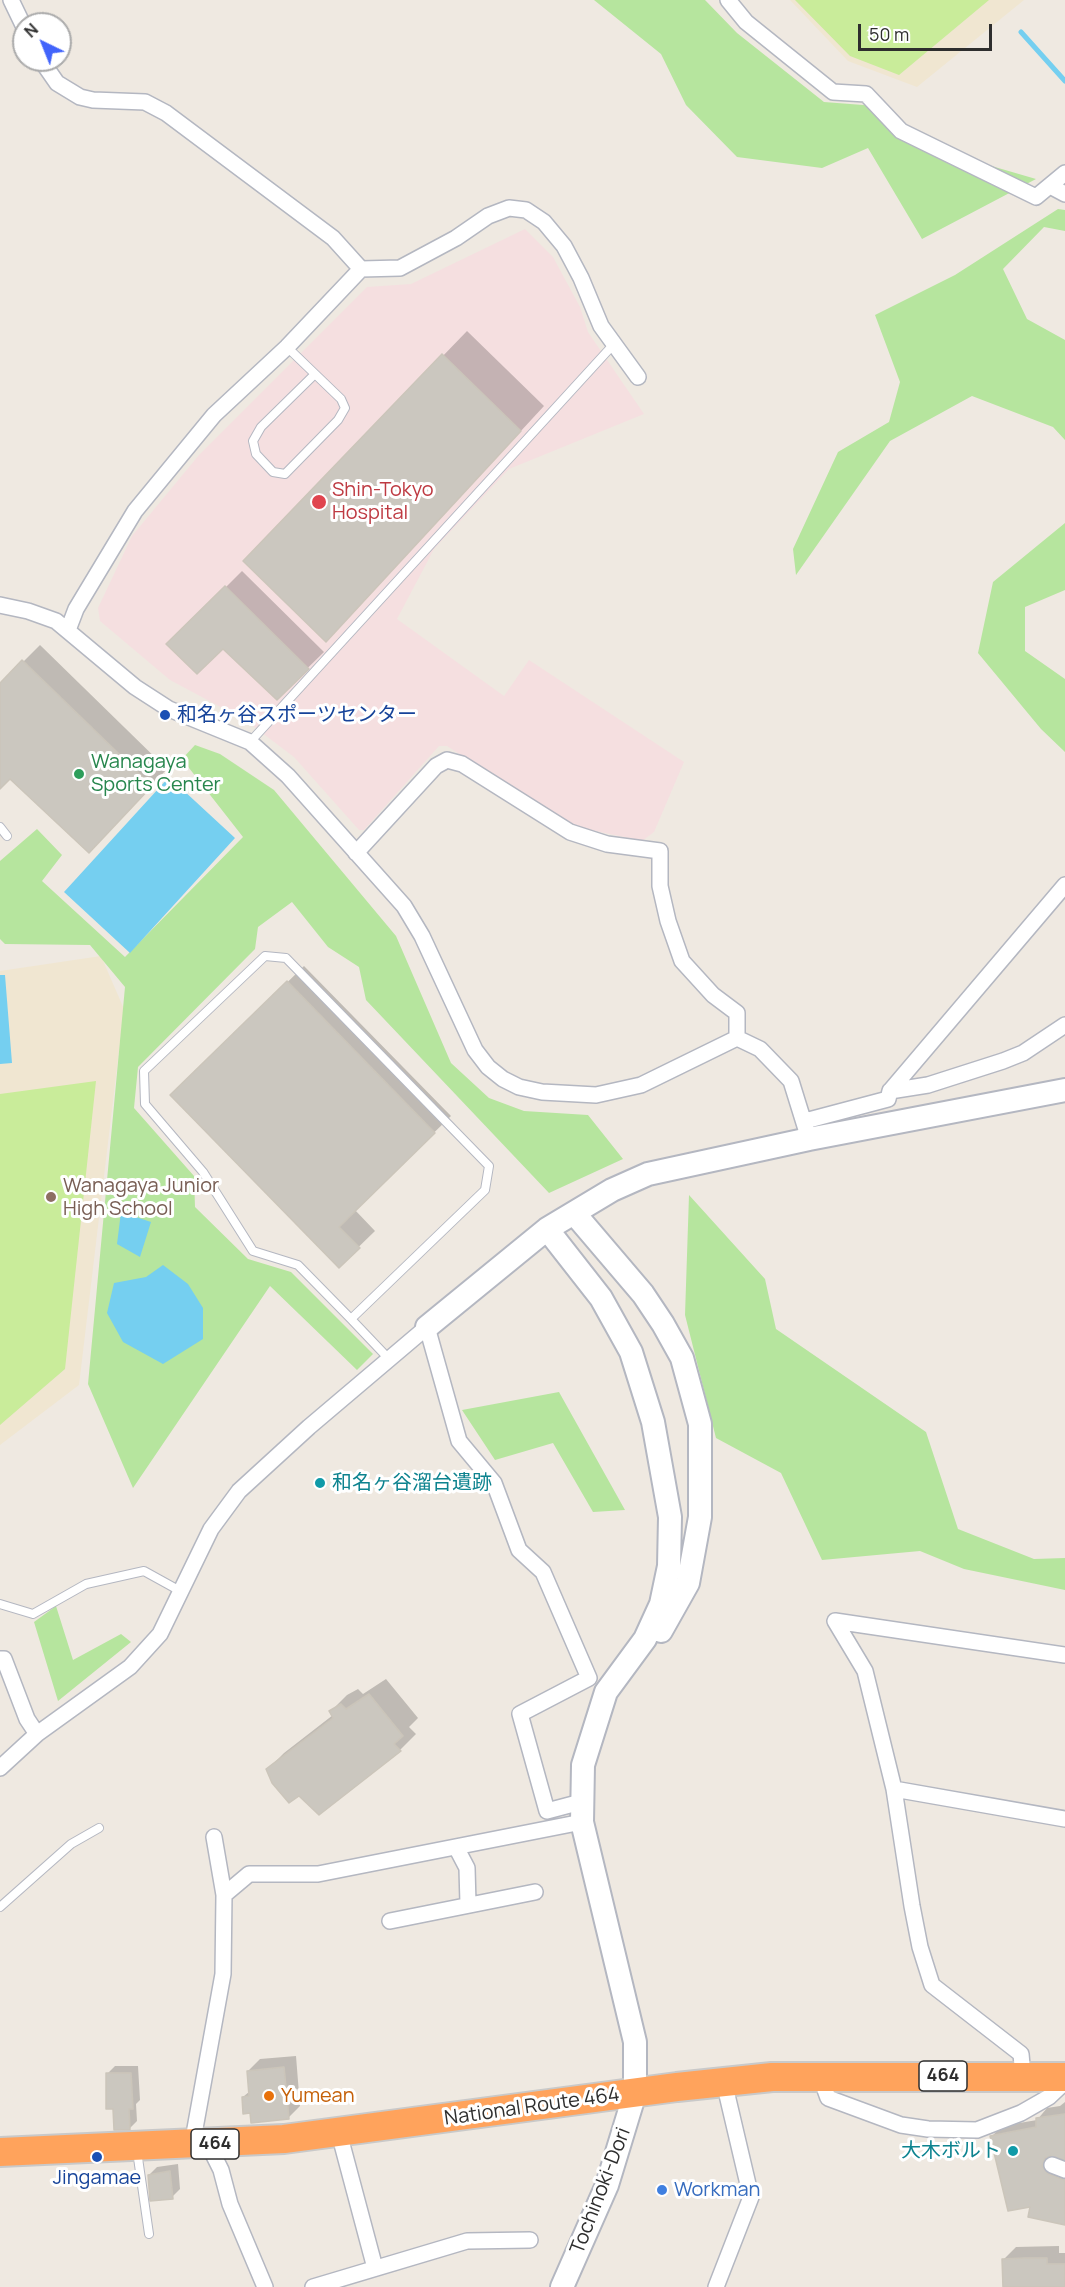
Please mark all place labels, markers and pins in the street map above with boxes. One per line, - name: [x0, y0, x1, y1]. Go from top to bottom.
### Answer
- place label: Shin-Tokyo Hospital: [332, 478, 434, 525]
- marker: Shin-Tokyo Hospital: [310, 493, 328, 511]
- place label: 和名ヶ谷スポーツセンター: [177, 703, 417, 727]
- marker: 和名ヶ谷スポーツセンター: [158, 708, 172, 722]
- place label: Wanagaya Sports Center: [91, 750, 221, 797]
- marker: Wanagaya Sports Center: [72, 767, 86, 781]
- place label: Wanagaya Junior High School: [63, 1174, 219, 1221]
- marker: Wanagaya Junior High School: [44, 1190, 58, 1204]
- place label: 和名ヶ谷溜台遺跡: [332, 1471, 492, 1495]
- marker: 和名ヶ谷溜台遺跡: [313, 1476, 327, 1490]
- place label: Yumean: [281, 2084, 355, 2108]
- marker: Yumean: [262, 2089, 276, 2103]
- place label: 大木ボルト: [901, 2139, 1001, 2163]
- marker: 大木ボルト: [1006, 2144, 1020, 2158]
- marker: Jingamae: [90, 2150, 104, 2164]
- place label: Jingamae: [53, 2166, 141, 2190]
- place label: Workman: [674, 2178, 760, 2202]
- marker: Workman: [655, 2183, 669, 2197]

